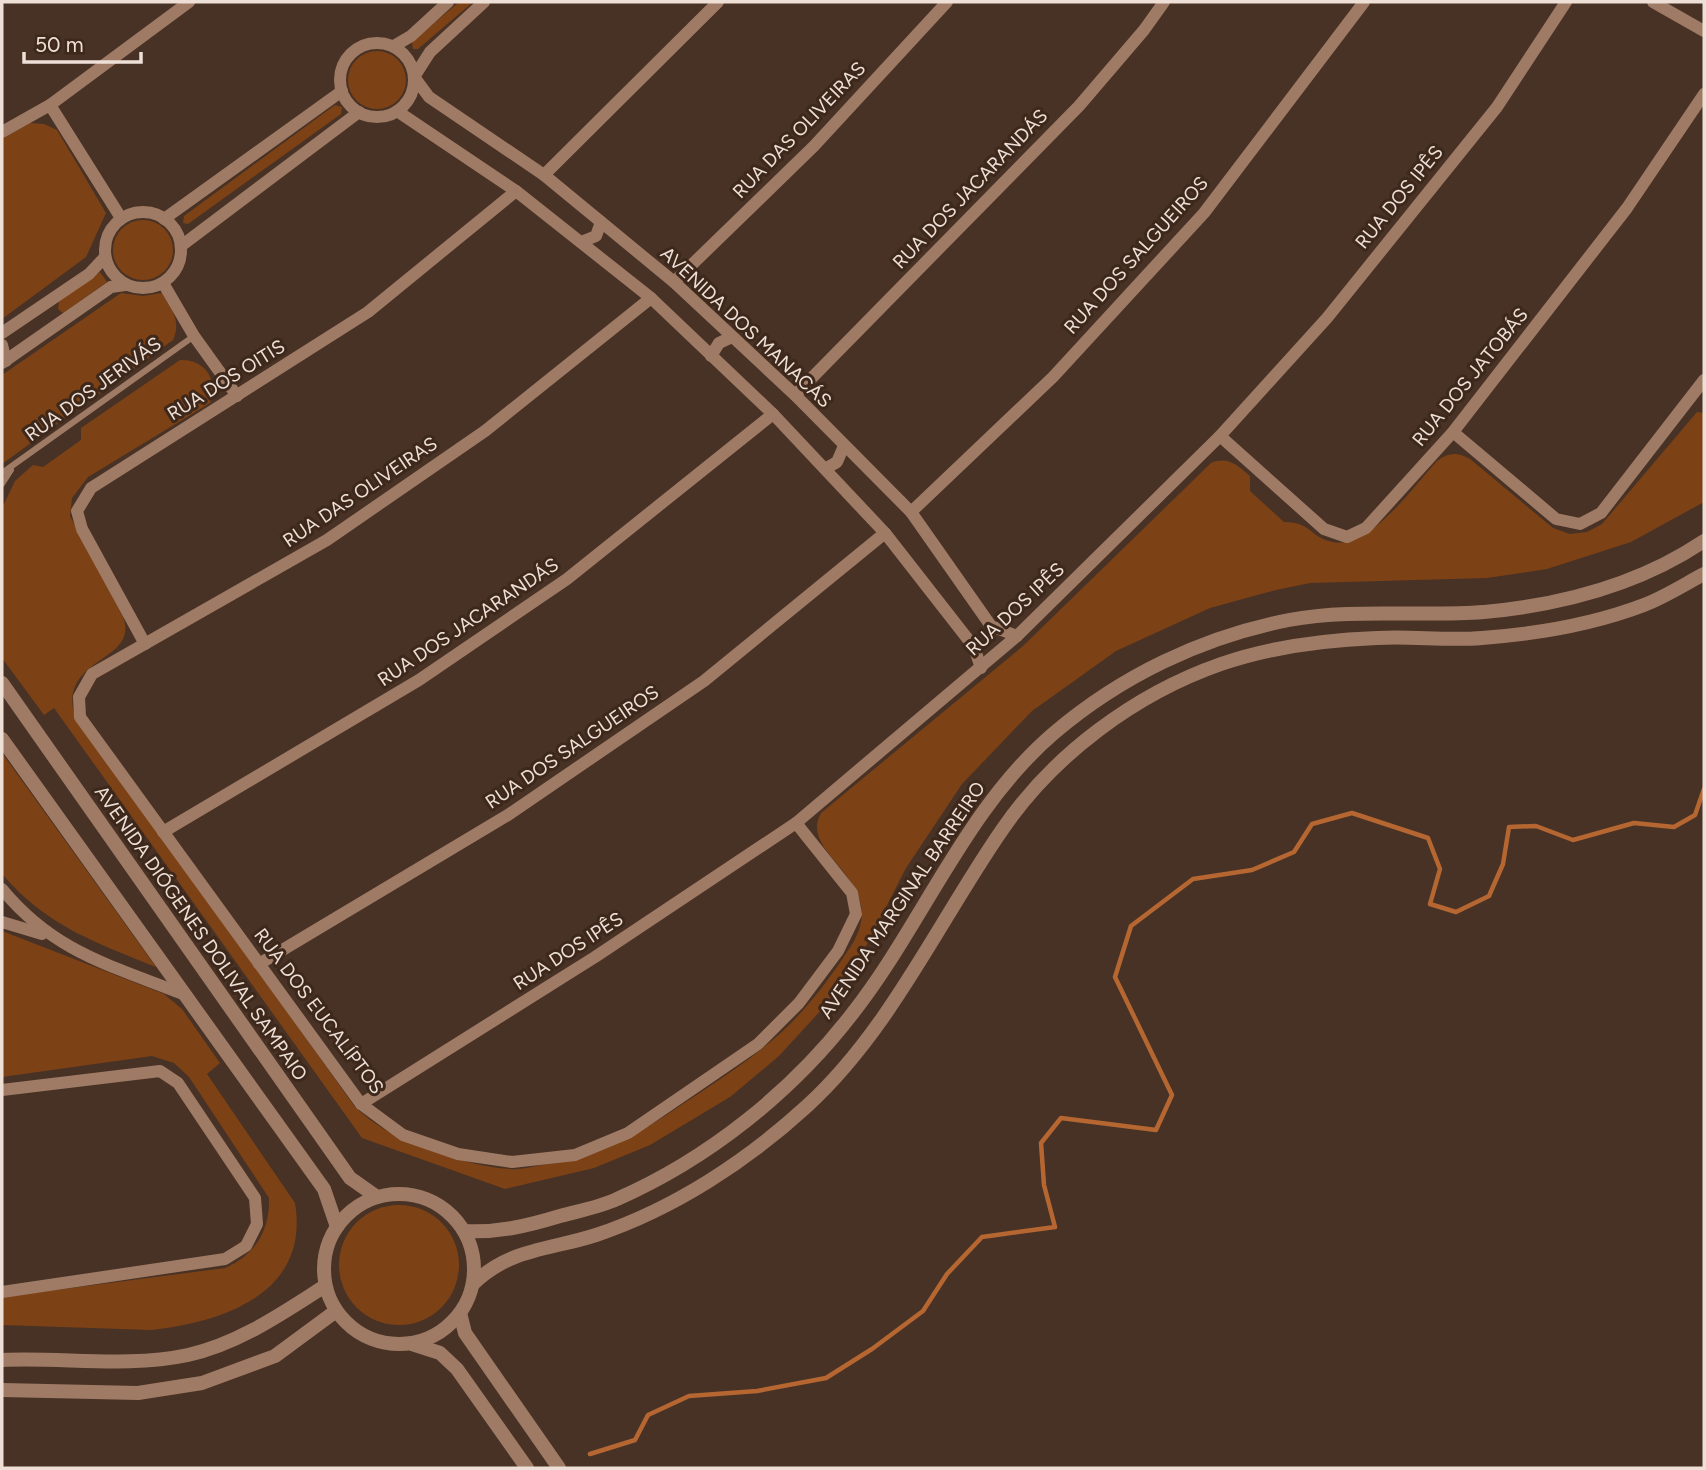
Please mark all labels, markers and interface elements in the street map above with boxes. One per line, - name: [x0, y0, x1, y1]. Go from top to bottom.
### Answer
- scale bar: [24, 21, 142, 65]
- text: 50 m: [35, 32, 84, 57]
- street label: RUA DAS OLIVEIRAS: [728, 57, 870, 203]
- street label: RUA DOS JACARANDÁS: [888, 104, 1052, 274]
- street label: RUA DOS IPÊS: [1350, 141, 1448, 253]
- street label: RUA DOS SALGUEIROS: [1059, 171, 1213, 339]
- street label: AVENIDA DOS MANACÁS: [656, 242, 836, 412]
- street label: RUA DOS JATOBÁS: [1407, 303, 1533, 451]
- street label: RUA DOS JERIVÁS: [20, 332, 166, 446]
- street label: RUA DOS OITIS: [163, 335, 289, 425]
- street label: RUA DAS OLIVEIRAS: [279, 432, 441, 552]
- street label: RUA DOS JACARANDÁS: [373, 553, 563, 691]
- street label: RUA DOS IPÊS: [961, 558, 1069, 660]
- street label: RUA DOS SALGUEIROS: [481, 680, 663, 814]
- street label: AVENIDA MARGINAL BARREIRO: [814, 777, 990, 1023]
- street label: AVENIDA DIÓGENES DOLIVAL SAMPAIO: [90, 781, 312, 1085]
- street label: RUA DOS IPÊS: [509, 907, 627, 995]
- street label: RUA DOS EUCALÍPTOS: [249, 924, 389, 1098]

